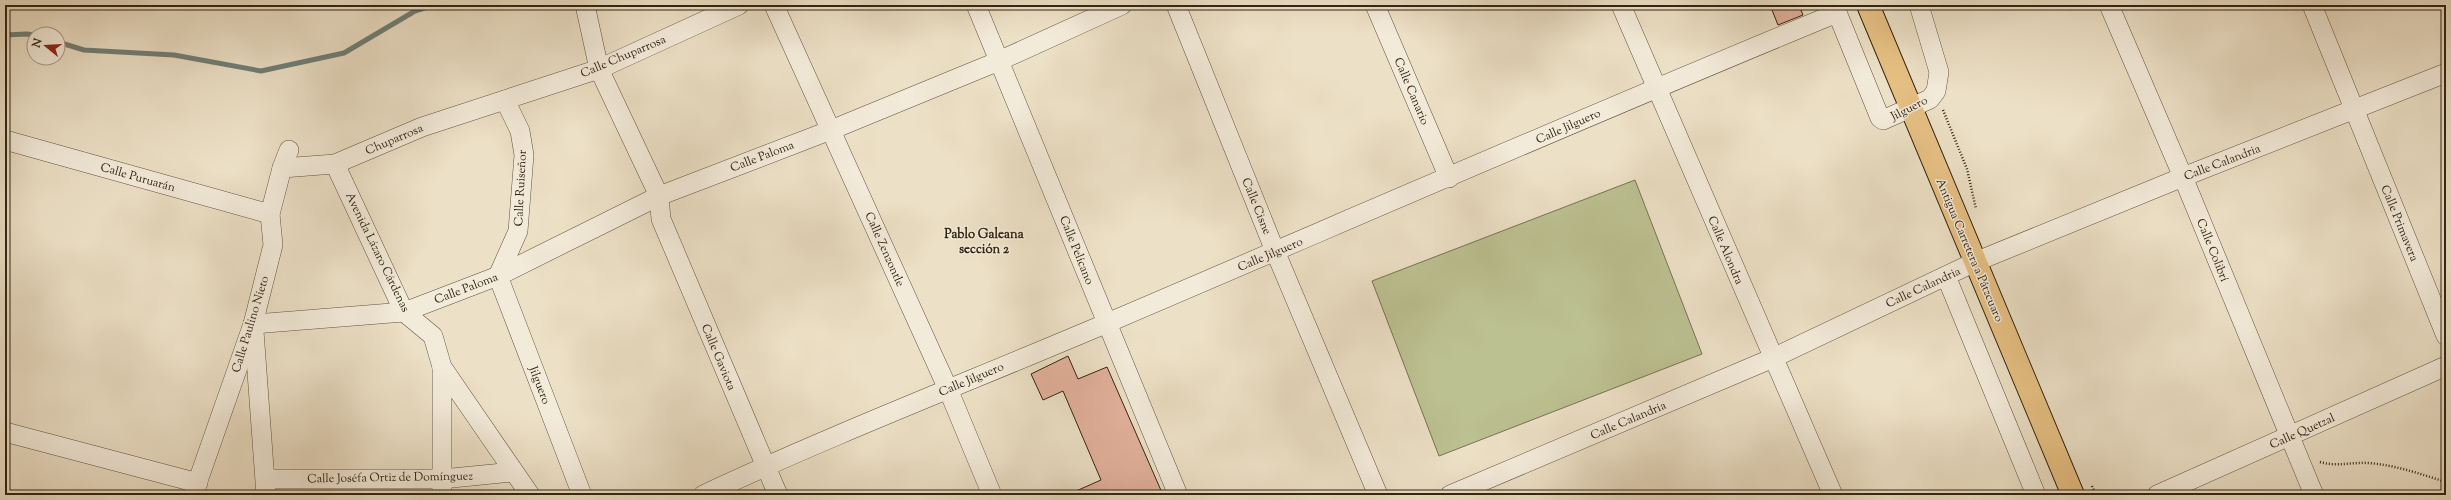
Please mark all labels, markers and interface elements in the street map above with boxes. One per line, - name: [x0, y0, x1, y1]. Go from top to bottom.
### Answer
- north arrow: [26, 26, 66, 66]
- street label: Calle Chuparrosa: [578, 31, 669, 83]
- text: N: [28, 36, 46, 51]
- street label: Calle Canario: [1389, 55, 1434, 128]
- street label: Jilguero: [1887, 92, 1932, 126]
- street label: Calle Jilguero: [1533, 104, 1604, 149]
- street label: Chuparrosa: [363, 119, 427, 160]
- street label: Calle Paloma: [728, 136, 797, 177]
- street label: Calle Calandria: [2181, 140, 2264, 186]
- street label: Calle Ruiseñor: [510, 149, 532, 227]
- street label: Calle Puruarán: [98, 159, 177, 197]
- street label: Calle Cisne: [1236, 175, 1276, 238]
- street label: Antigua Carretera a Pátzcuaro: [1931, 176, 2008, 325]
- street label: Calle Primavera: [2376, 182, 2423, 265]
- street label: Avenida Lázaro Cárdenas: [340, 190, 414, 316]
- street label: Calle Zenzontle: [860, 209, 909, 290]
- street label: Calle Pelícano: [1054, 213, 1098, 288]
- street label: Calle Alondra: [1703, 213, 1748, 288]
- street label: Calle Colibrí: [2191, 216, 2233, 285]
- district label: Pablo Galeana sección 2: [944, 226, 1024, 259]
- street label: Calle Jilguero: [1235, 233, 1306, 277]
- street label: Calle Calandria: [1883, 262, 1964, 313]
- street label: Calle Paloma: [432, 268, 501, 309]
- street label: Calle Paulino Nieto: [228, 273, 274, 375]
- street label: Calle Gaviota: [696, 321, 740, 394]
- street label: Calle Jilguero: [936, 358, 1007, 402]
- street label: Jilguero: [523, 363, 555, 407]
- street label: Calle Calandria: [1588, 397, 1670, 445]
- street label: Calle Quetzal: [2267, 409, 2339, 454]
- street label: Calle Joséfa Ortiz de Domínguez: [307, 468, 474, 488]

